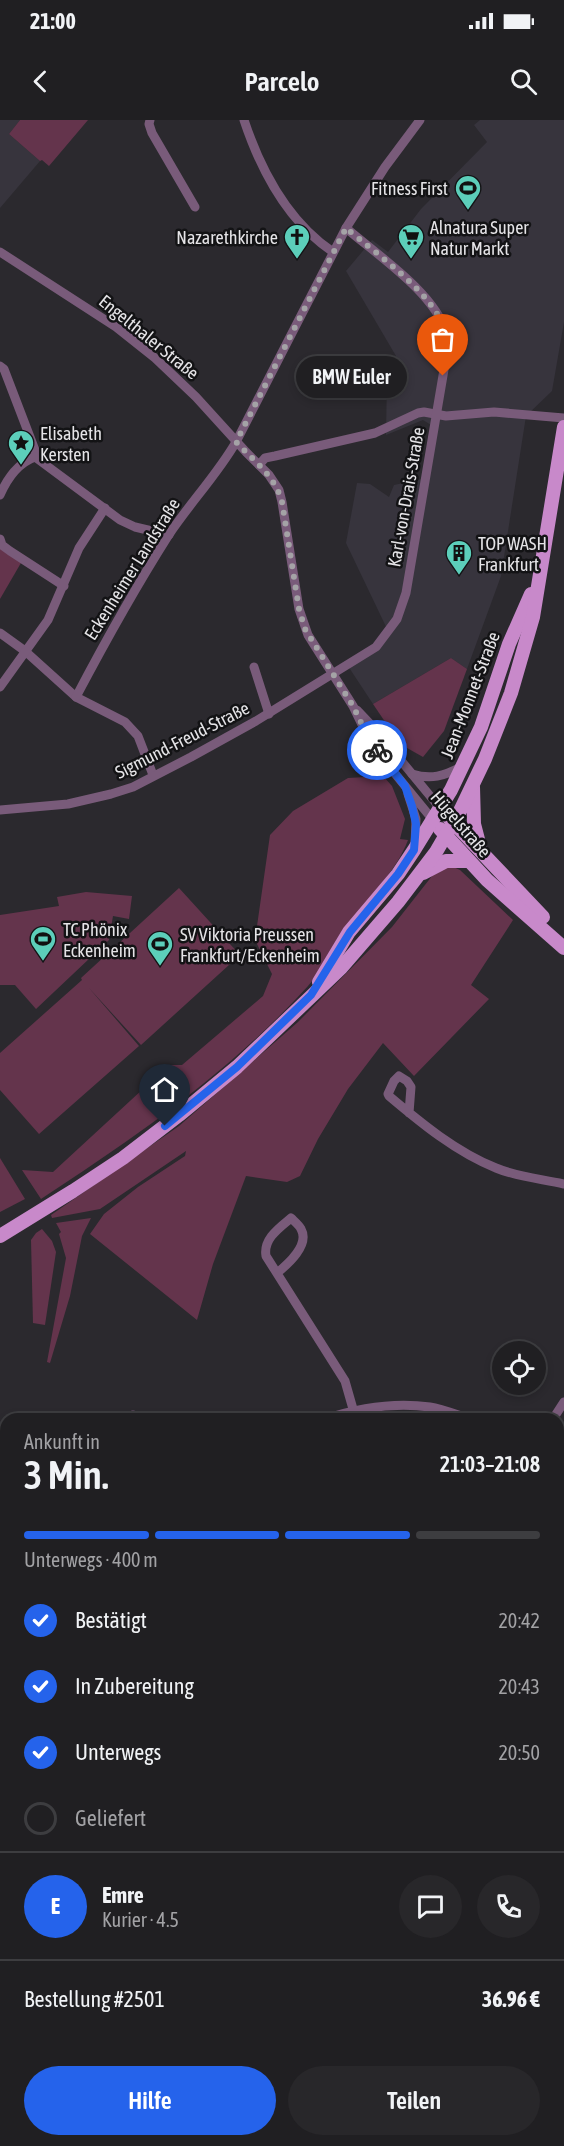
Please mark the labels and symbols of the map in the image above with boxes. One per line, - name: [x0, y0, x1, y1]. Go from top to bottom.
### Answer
- sports icon: Fitness First: [453, 173, 483, 211]
- place label: Fitness First: [371, 178, 448, 199]
- place label: Alnatura Super Natur Markt: [430, 217, 529, 259]
- church icon: Nazarethkirche: [282, 222, 312, 260]
- supermarket icon: Alnatura Super Natur Markt: [396, 222, 426, 260]
- place label: Nazarethkirche: [176, 227, 278, 248]
- street label: Engelthaler Straße: [95, 290, 203, 384]
- pin: [417, 314, 468, 376]
- callout: BMW Euler: [296, 355, 407, 397]
- place label: Elisabeth Kersten: [40, 423, 102, 465]
- street label: Karl-von-Drais-Straße: [383, 426, 429, 568]
- place icon: Elisabeth Kersten: [6, 428, 36, 466]
- street label: Eckenheimer Landstraße: [80, 494, 184, 644]
- place label: TOP WASH Frankfurt: [478, 533, 547, 575]
- building icon: TOP WASH Frankfurt: [444, 538, 474, 576]
- street label: Jean-Monnet-Straße: [436, 629, 504, 761]
- street label: Sigmund-Freud-Straße: [111, 697, 253, 783]
- courier: [347, 720, 407, 780]
- street label: Hügelstraße: [427, 787, 495, 861]
- place label: TC Phönix Eckenheim: [63, 919, 136, 961]
- sports icon: TC Phönix Eckenheim: [28, 924, 58, 962]
- place label: SV Viktoria Preussen Frankfurt/Eckenheim: [180, 924, 320, 966]
- sports icon: SV Viktoria Preussen Frankfurt/Eckenheim: [145, 929, 175, 967]
- pin: [139, 1064, 190, 1126]

